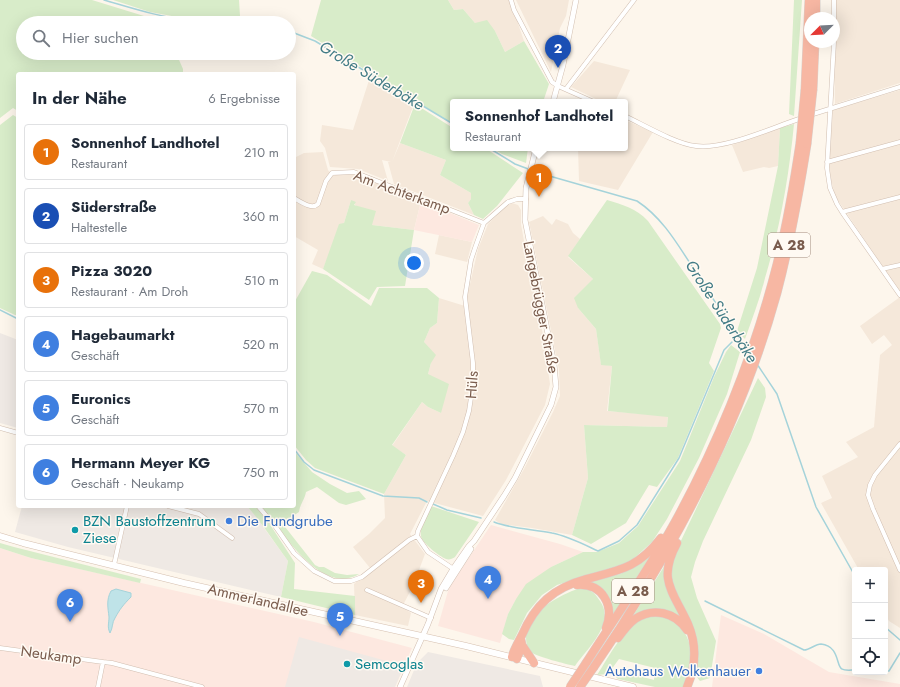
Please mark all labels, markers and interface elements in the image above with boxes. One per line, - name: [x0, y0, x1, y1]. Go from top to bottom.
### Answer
- north arrow: [804, 12, 840, 48]
- search box: [16, 16, 296, 60]
- icon: search: [30, 27, 52, 49]
- text: Hier suchen: [62, 27, 139, 49]
- water label: Große Süderbäke: [315, 35, 428, 116]
- pin: 2: [545, 35, 571, 68]
- text: In der Nähe: [32, 86, 127, 110]
- text: 6 Ergebnisse: [208, 89, 280, 108]
- popup: [450, 99, 628, 151]
- text: Sonnenhof Landhotel: [465, 105, 613, 127]
- text: Restaurant: [465, 127, 521, 146]
- text: Sonnenhof Landhotel: [71, 132, 219, 154]
- text: 1: [43, 143, 49, 162]
- text: 210 m: [244, 143, 279, 162]
- text: Restaurant: [71, 154, 127, 173]
- street label: Am Achterkamp: [351, 164, 454, 220]
- pin: 1: [526, 164, 552, 197]
- text: Süderstraße: [71, 196, 157, 218]
- text: 2: [42, 207, 50, 226]
- text: 360 m: [243, 207, 279, 226]
- text: Haltestelle: [71, 218, 127, 237]
- road number: A 28: [768, 233, 810, 257]
- street label: Langebrügger Straße: [517, 239, 565, 375]
- your location: [404, 253, 424, 273]
- water label: Große Süderbäke: [680, 255, 764, 367]
- text: Pizza 3020: [71, 260, 152, 282]
- text: 3: [42, 271, 50, 290]
- text: 510 m: [244, 271, 279, 290]
- text: Restaurant · Am Droh: [71, 282, 188, 301]
- text: Hagebaumarkt: [71, 324, 175, 346]
- text: 4: [41, 335, 51, 354]
- text: 520 m: [242, 335, 279, 354]
- text: Geschäft: [71, 346, 119, 365]
- street label: Hüls: [460, 370, 484, 400]
- text: Euronics: [71, 388, 130, 410]
- text: 5: [42, 399, 50, 418]
- text: 570 m: [243, 399, 279, 418]
- text: Geschäft: [71, 410, 119, 429]
- text: Hermann Meyer KG: [71, 452, 210, 474]
- text: 6: [42, 463, 50, 482]
- text: 750 m: [243, 463, 279, 482]
- text: Geschäft · Neukamp: [71, 474, 184, 493]
- place label: BZN Baustoffzentrum Ziese: [83, 510, 216, 549]
- place label: Die Fundgrube: [237, 510, 333, 532]
- marker: Die Fundgrube: [224, 516, 234, 526]
- marker: BZN Baustoffzentrum Ziese: [70, 525, 80, 535]
- pin: 4: [475, 566, 501, 599]
- map controls: [852, 567, 888, 675]
- button: +: [852, 567, 888, 603]
- pin: 3: [408, 570, 434, 603]
- street label: Ammerlandallee: [205, 578, 311, 622]
- road number: A 28: [612, 579, 654, 603]
- pin: 6: [57, 589, 83, 622]
- pin: 5: [327, 603, 353, 636]
- button: −: [852, 603, 888, 639]
- button: locate: [852, 639, 888, 675]
- street label: Neukamp: [19, 640, 83, 670]
- place label: Semcoglas: [355, 653, 423, 675]
- marker: Semcoglas: [342, 659, 352, 669]
- place label: Autohaus Wolkenhauer: [605, 660, 752, 682]
- marker: Autohaus Wolkenhauer: [754, 666, 764, 676]

